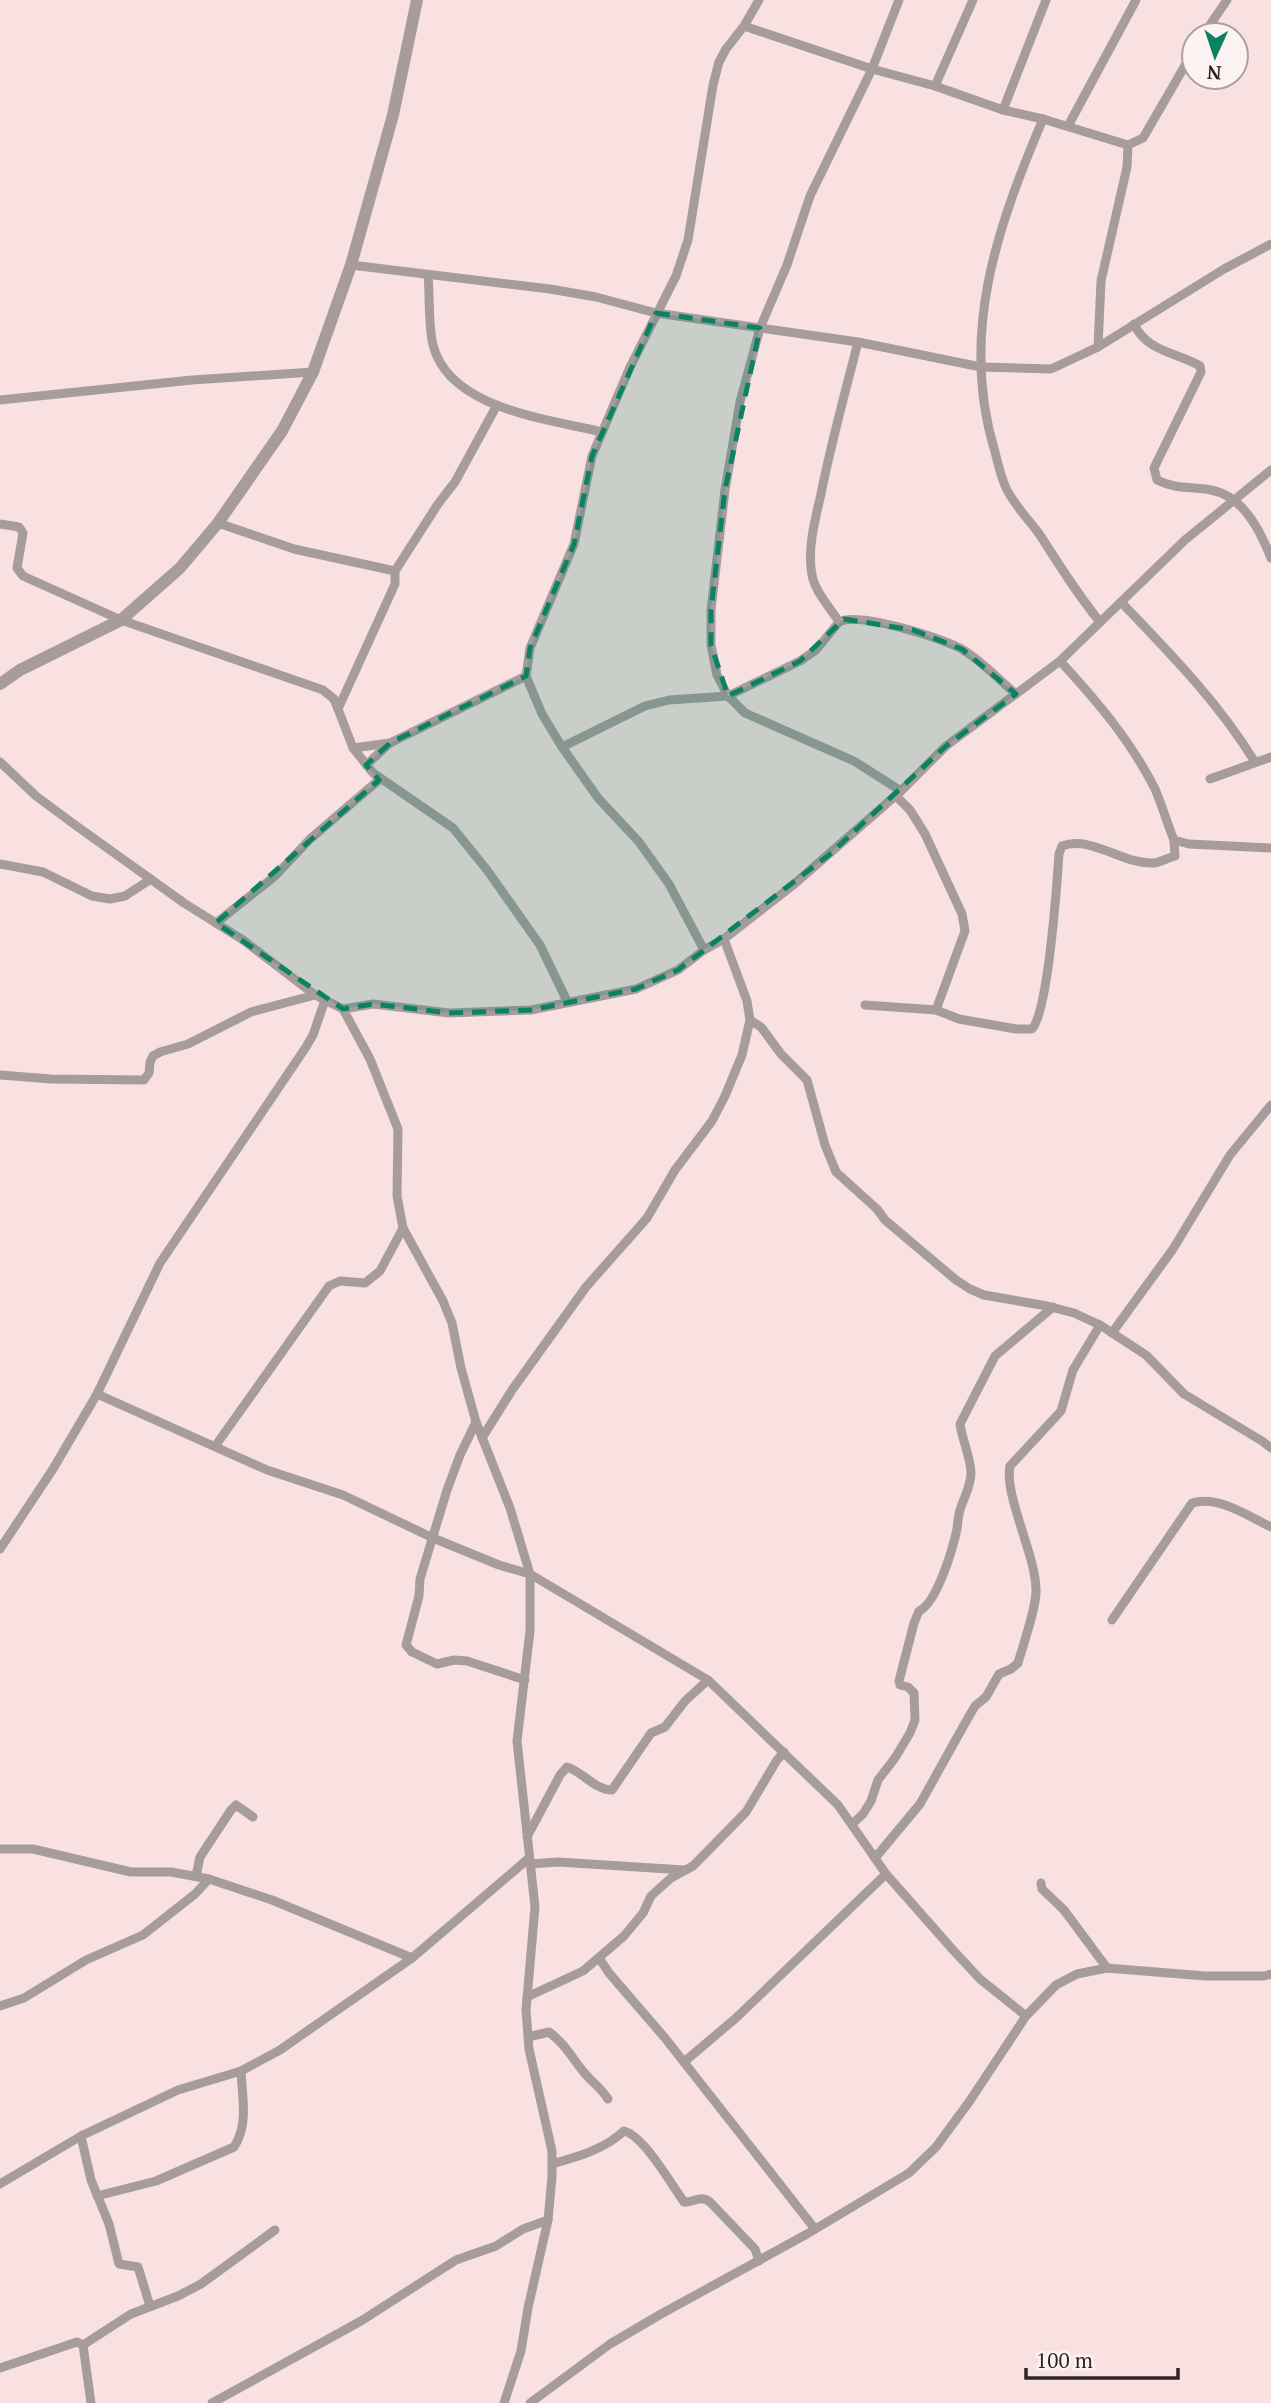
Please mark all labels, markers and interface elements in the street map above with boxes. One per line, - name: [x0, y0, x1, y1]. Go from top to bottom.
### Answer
- north arrow: [1180, 21, 1250, 91]
- text: N: [1206, 61, 1222, 86]
- scale bar: [1026, 2336, 1178, 2380]
- text: 100 m: [1036, 2346, 1093, 2374]

